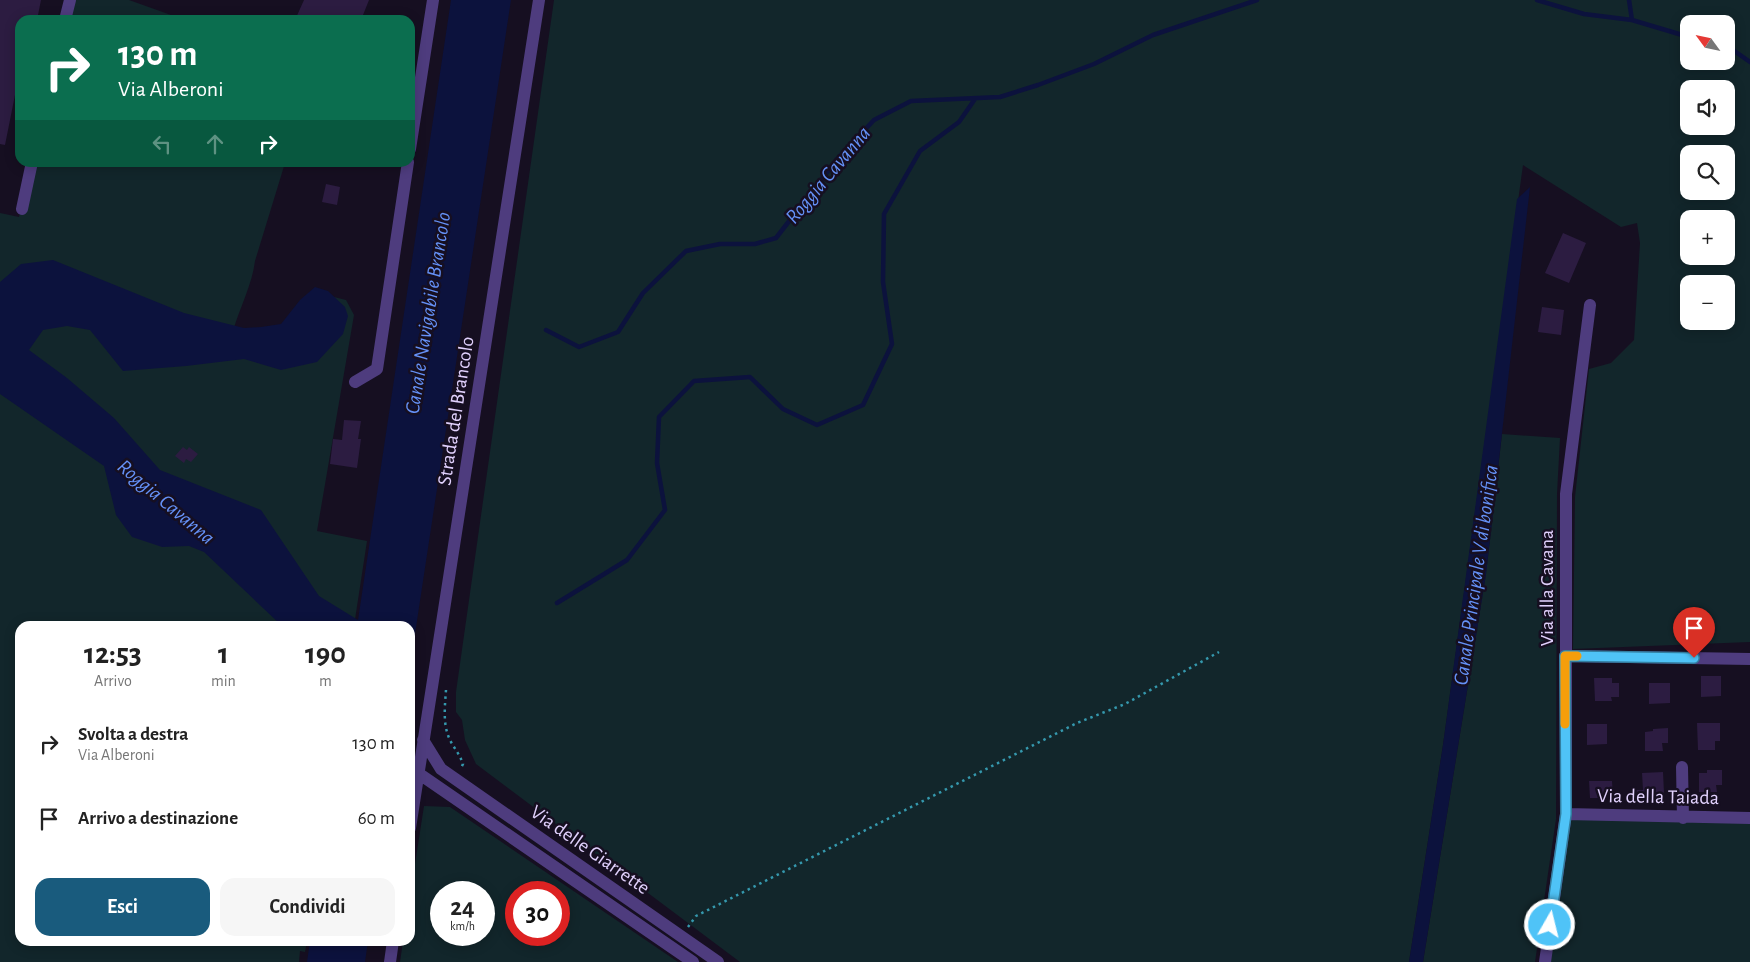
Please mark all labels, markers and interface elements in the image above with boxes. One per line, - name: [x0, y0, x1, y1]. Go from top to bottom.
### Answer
- north arrow: [1680, 15, 1735, 70]
- map controls: [1680, 15, 1735, 330]
- icon: right: [35, 35, 100, 100]
- text: 130 m: [118, 37, 197, 72]
- text: Via Alberoni: [118, 78, 223, 100]
- button: sound: [1680, 80, 1735, 135]
- water label: Roggia Cavanna: [782, 122, 874, 228]
- icon: left: [148, 130, 176, 158]
- icon: ahead: [201, 130, 229, 158]
- icon: right: [254, 130, 282, 158]
- button: search: [1680, 145, 1735, 200]
- button: +: [1680, 210, 1735, 265]
- water label: Canale Navigabile Brancolo: [402, 211, 454, 415]
- button: −: [1680, 275, 1735, 330]
- street label: Strada del Brancolo: [434, 335, 478, 487]
- water label: Roggia Cavanna: [113, 456, 219, 548]
- water label: Canale Principale V di bonifica: [1450, 464, 1503, 687]
- street label: Via alla Cavana: [1537, 530, 1557, 646]
- pin: [1673, 607, 1715, 658]
- icon: arrive: [1680, 614, 1708, 642]
- text: 12:53: [84, 639, 142, 669]
- text: 1: [218, 639, 229, 669]
- text: 190: [305, 639, 346, 669]
- text: Arrivo: [94, 673, 132, 689]
- text: min: [211, 673, 236, 689]
- text: m: [319, 673, 332, 689]
- text: Svolta a destra: [78, 725, 188, 744]
- icon: right: [35, 730, 63, 758]
- text: 130 m: [352, 734, 395, 753]
- text: Via Alberoni: [78, 747, 155, 763]
- street label: Via della Taiada: [1597, 786, 1719, 808]
- street label: Via delle Giarrette: [527, 802, 653, 898]
- icon: arrive: [35, 805, 63, 833]
- text: Arrivo a destinazione: [78, 809, 238, 828]
- text: 60 m: [358, 809, 395, 828]
- button: Esci: [35, 878, 210, 936]
- button: Condividi: [220, 878, 395, 936]
- speed limit sign: 30: [505, 881, 570, 946]
- text: 24: [450, 895, 475, 920]
- position arrow: [1523, 898, 1575, 950]
- text: km/h: [450, 920, 475, 932]

